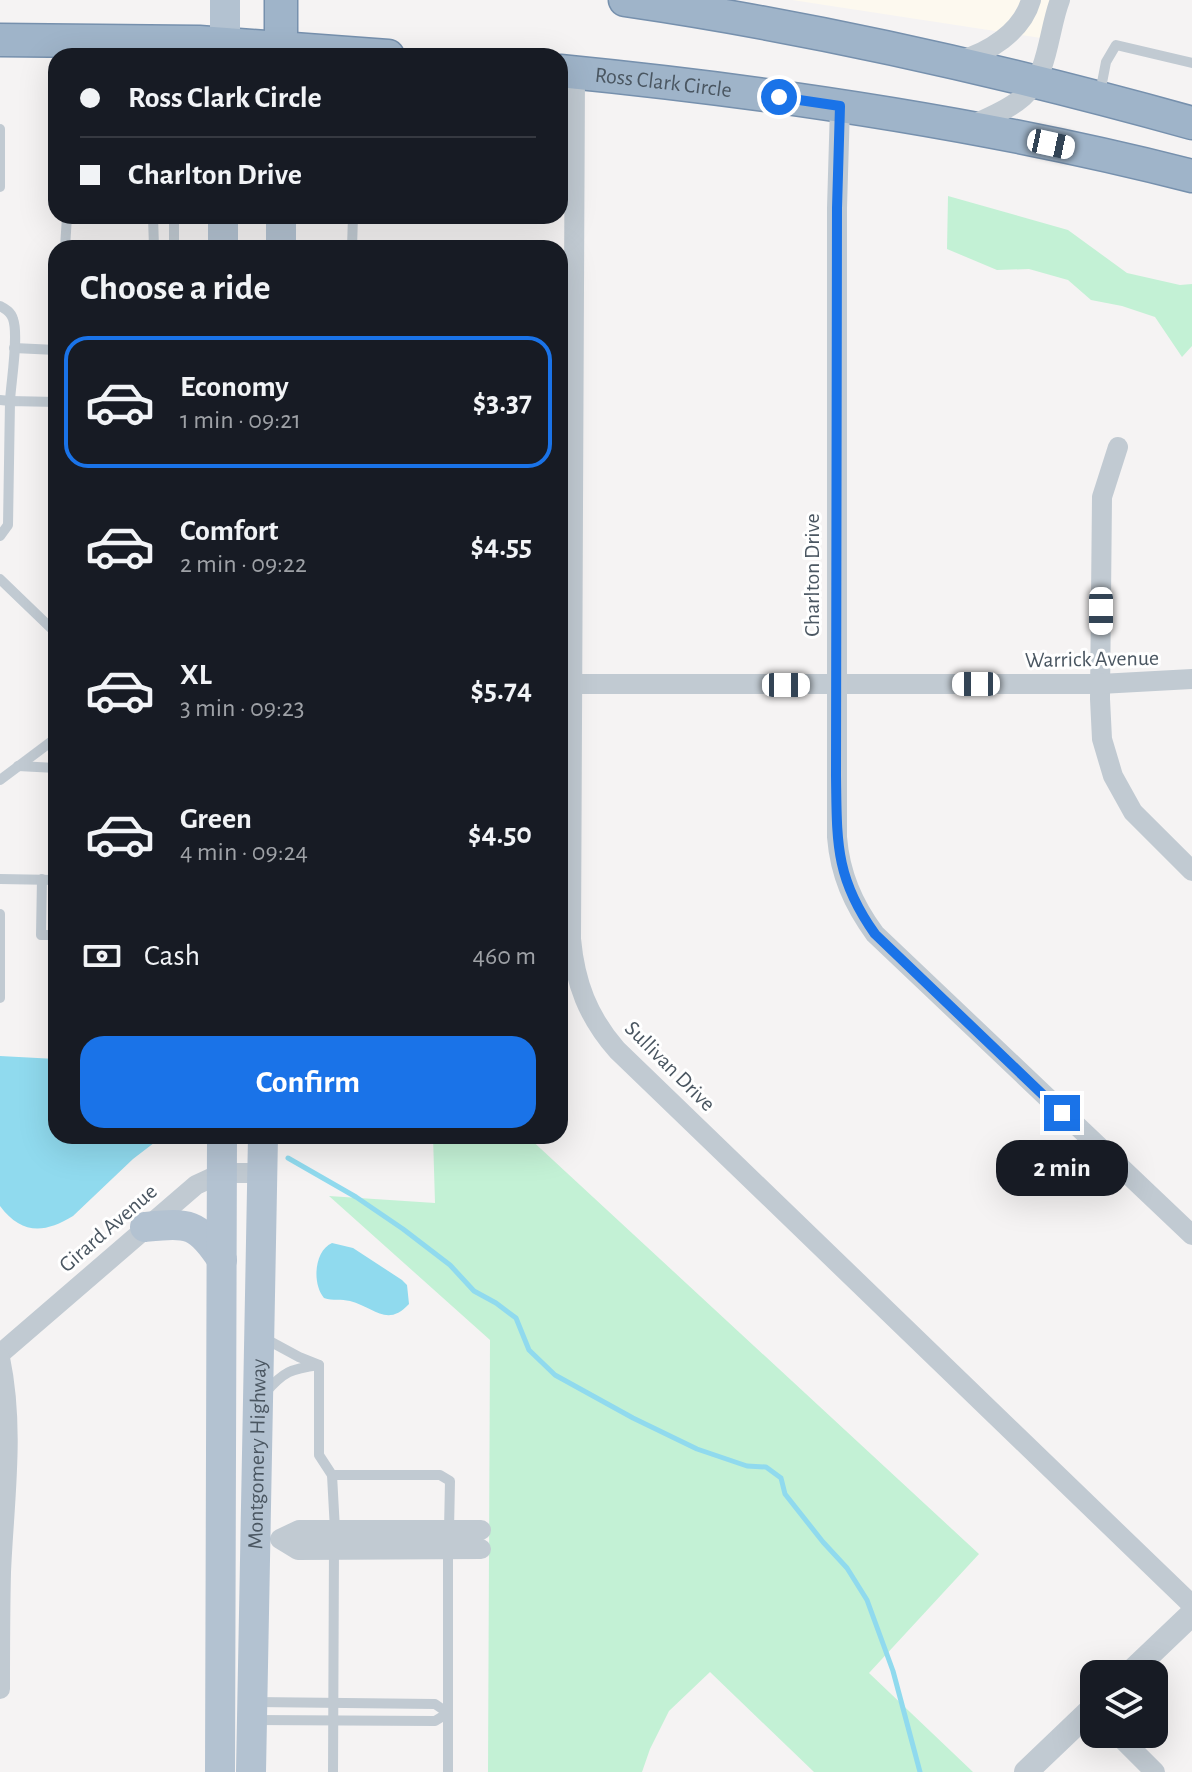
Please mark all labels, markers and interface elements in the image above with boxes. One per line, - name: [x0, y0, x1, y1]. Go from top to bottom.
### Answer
- street label: Ross Clark Circle: [594, 64, 733, 101]
- route start: [761, 79, 797, 115]
- text: Ross Clark Circle: [128, 83, 322, 113]
- car: [1025, 127, 1077, 161]
- text: Charlton Drive: [128, 160, 302, 190]
- text: Choose a ride: [80, 270, 270, 306]
- icon: car: [84, 366, 156, 438]
- text: Economy: [180, 372, 289, 402]
- text: $3.37: [473, 387, 532, 417]
- text: 1 min · 09:21: [180, 407, 301, 433]
- icon: car: [84, 510, 156, 582]
- street label: Charlton Drive: [801, 513, 823, 637]
- text: Comfort: [180, 516, 279, 546]
- text: $4.55: [471, 531, 532, 561]
- text: 2 min · 09:22: [180, 551, 307, 577]
- car: [1089, 587, 1113, 635]
- street label: Warrick Avenue: [1025, 647, 1159, 671]
- icon: car: [84, 654, 156, 726]
- text: XL: [180, 660, 212, 690]
- car: [952, 672, 1000, 696]
- car: [762, 673, 810, 697]
- text: $5.74: [471, 675, 532, 705]
- text: 3 min · 09:23: [180, 695, 305, 721]
- icon: car: [84, 798, 156, 870]
- text: Green: [180, 804, 252, 834]
- text: $4.50: [468, 819, 532, 849]
- text: 4 min · 09:24: [180, 839, 308, 865]
- icon: cash: [80, 934, 124, 978]
- text: Cash: [144, 941, 200, 971]
- text: 460 m: [472, 943, 536, 969]
- street label: Sullivan Drive: [621, 1017, 719, 1115]
- button: Confirm: [80, 1036, 536, 1128]
- route end: [1044, 1095, 1080, 1131]
- callout: 2 min: [996, 1141, 1128, 1197]
- text: 2 min: [1033, 1155, 1091, 1181]
- street label: Girard Avenue: [55, 1180, 161, 1276]
- street label: Montgomery Highway: [244, 1358, 270, 1550]
- map controls: [1080, 1660, 1168, 1748]
- button: layers: [1080, 1660, 1168, 1748]

